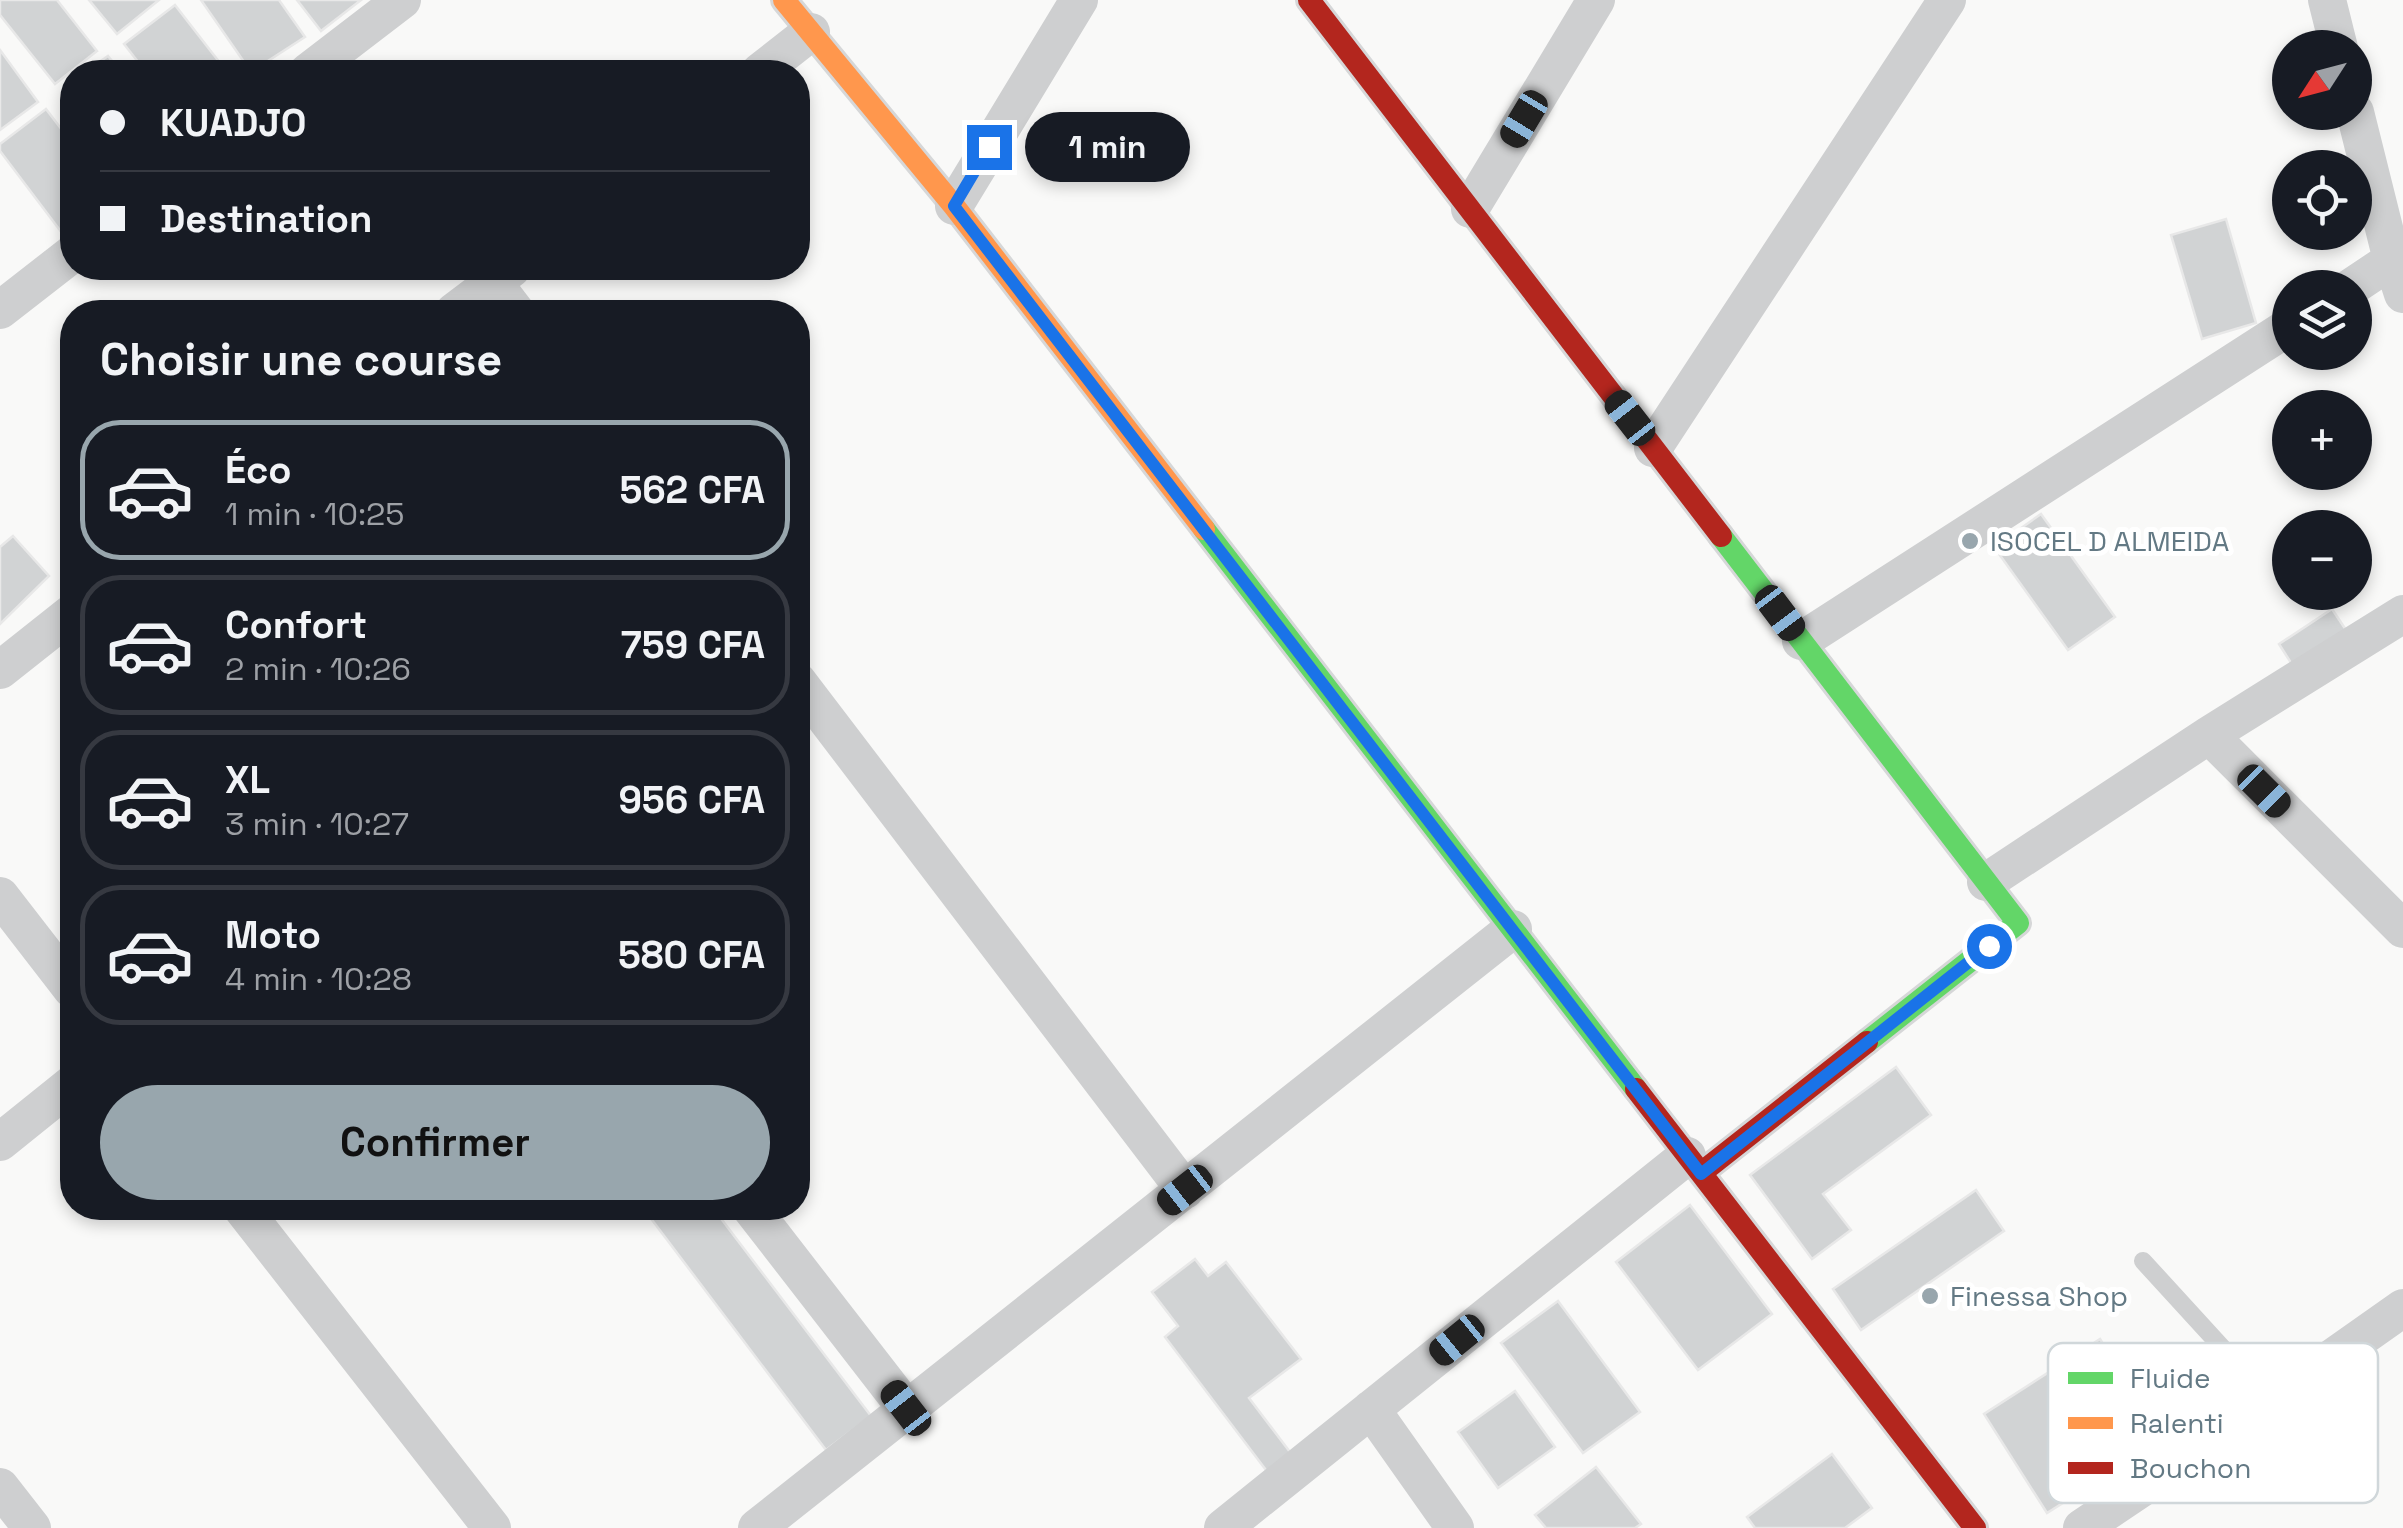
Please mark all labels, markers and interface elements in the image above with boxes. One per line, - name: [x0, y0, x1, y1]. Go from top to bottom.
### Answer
- north arrow: [2272, 30, 2372, 130]
- map controls: [2272, 30, 2372, 610]
- car: [1496, 86, 1552, 152]
- text: KUADJO: [160, 99, 307, 147]
- callout: 1 min: [1024, 112, 1189, 182]
- route end: [967, 125, 1012, 170]
- text: 1 min: [1068, 127, 1147, 167]
- button: locate: [2272, 150, 2372, 250]
- text: Destination: [160, 195, 372, 243]
- button: layers: [2272, 270, 2372, 370]
- text: Choisir une course: [100, 331, 502, 388]
- car: [1600, 385, 1660, 451]
- button: +: [2272, 390, 2372, 490]
- icon: car: [105, 445, 195, 535]
- text: Éco: [225, 446, 292, 494]
- text: 562 CFA: [619, 466, 765, 514]
- text: 1 min · 10:25: [225, 494, 404, 534]
- button: −: [2272, 510, 2372, 610]
- place label: ISOCEL D ALMEIDA: [1990, 523, 2229, 559]
- marker: ISOCEL D ALMEIDA: [1959, 530, 1981, 552]
- car: [1750, 580, 1810, 646]
- icon: car: [105, 600, 195, 690]
- text: Confort: [225, 601, 367, 649]
- text: 759 CFA: [621, 621, 765, 669]
- text: 2 min · 10:26: [225, 649, 411, 689]
- icon: car: [105, 755, 195, 845]
- text: XL: [225, 756, 270, 804]
- car: [2232, 759, 2296, 823]
- text: 956 CFA: [618, 776, 765, 824]
- text: 3 min · 10:27: [225, 804, 409, 844]
- icon: car: [105, 910, 195, 1000]
- text: Moto: [225, 911, 321, 959]
- route start: [1967, 924, 2012, 969]
- text: 580 CFA: [618, 931, 765, 979]
- text: 4 min · 10:28: [225, 959, 412, 999]
- button: Confirmer: [100, 1085, 770, 1200]
- car: [1152, 1160, 1218, 1220]
- place label: Finessa Shop: [1950, 1278, 2128, 1314]
- marker: Finessa Shop: [1919, 1285, 1941, 1307]
- car: [1424, 1309, 1490, 1371]
- legend: [2048, 1343, 2378, 1503]
- text: Fluide: [2130, 1360, 2211, 1396]
- car: [876, 1375, 936, 1441]
- text: Ralenti: [2130, 1405, 2224, 1441]
- text: Bouchon: [2130, 1450, 2251, 1486]

